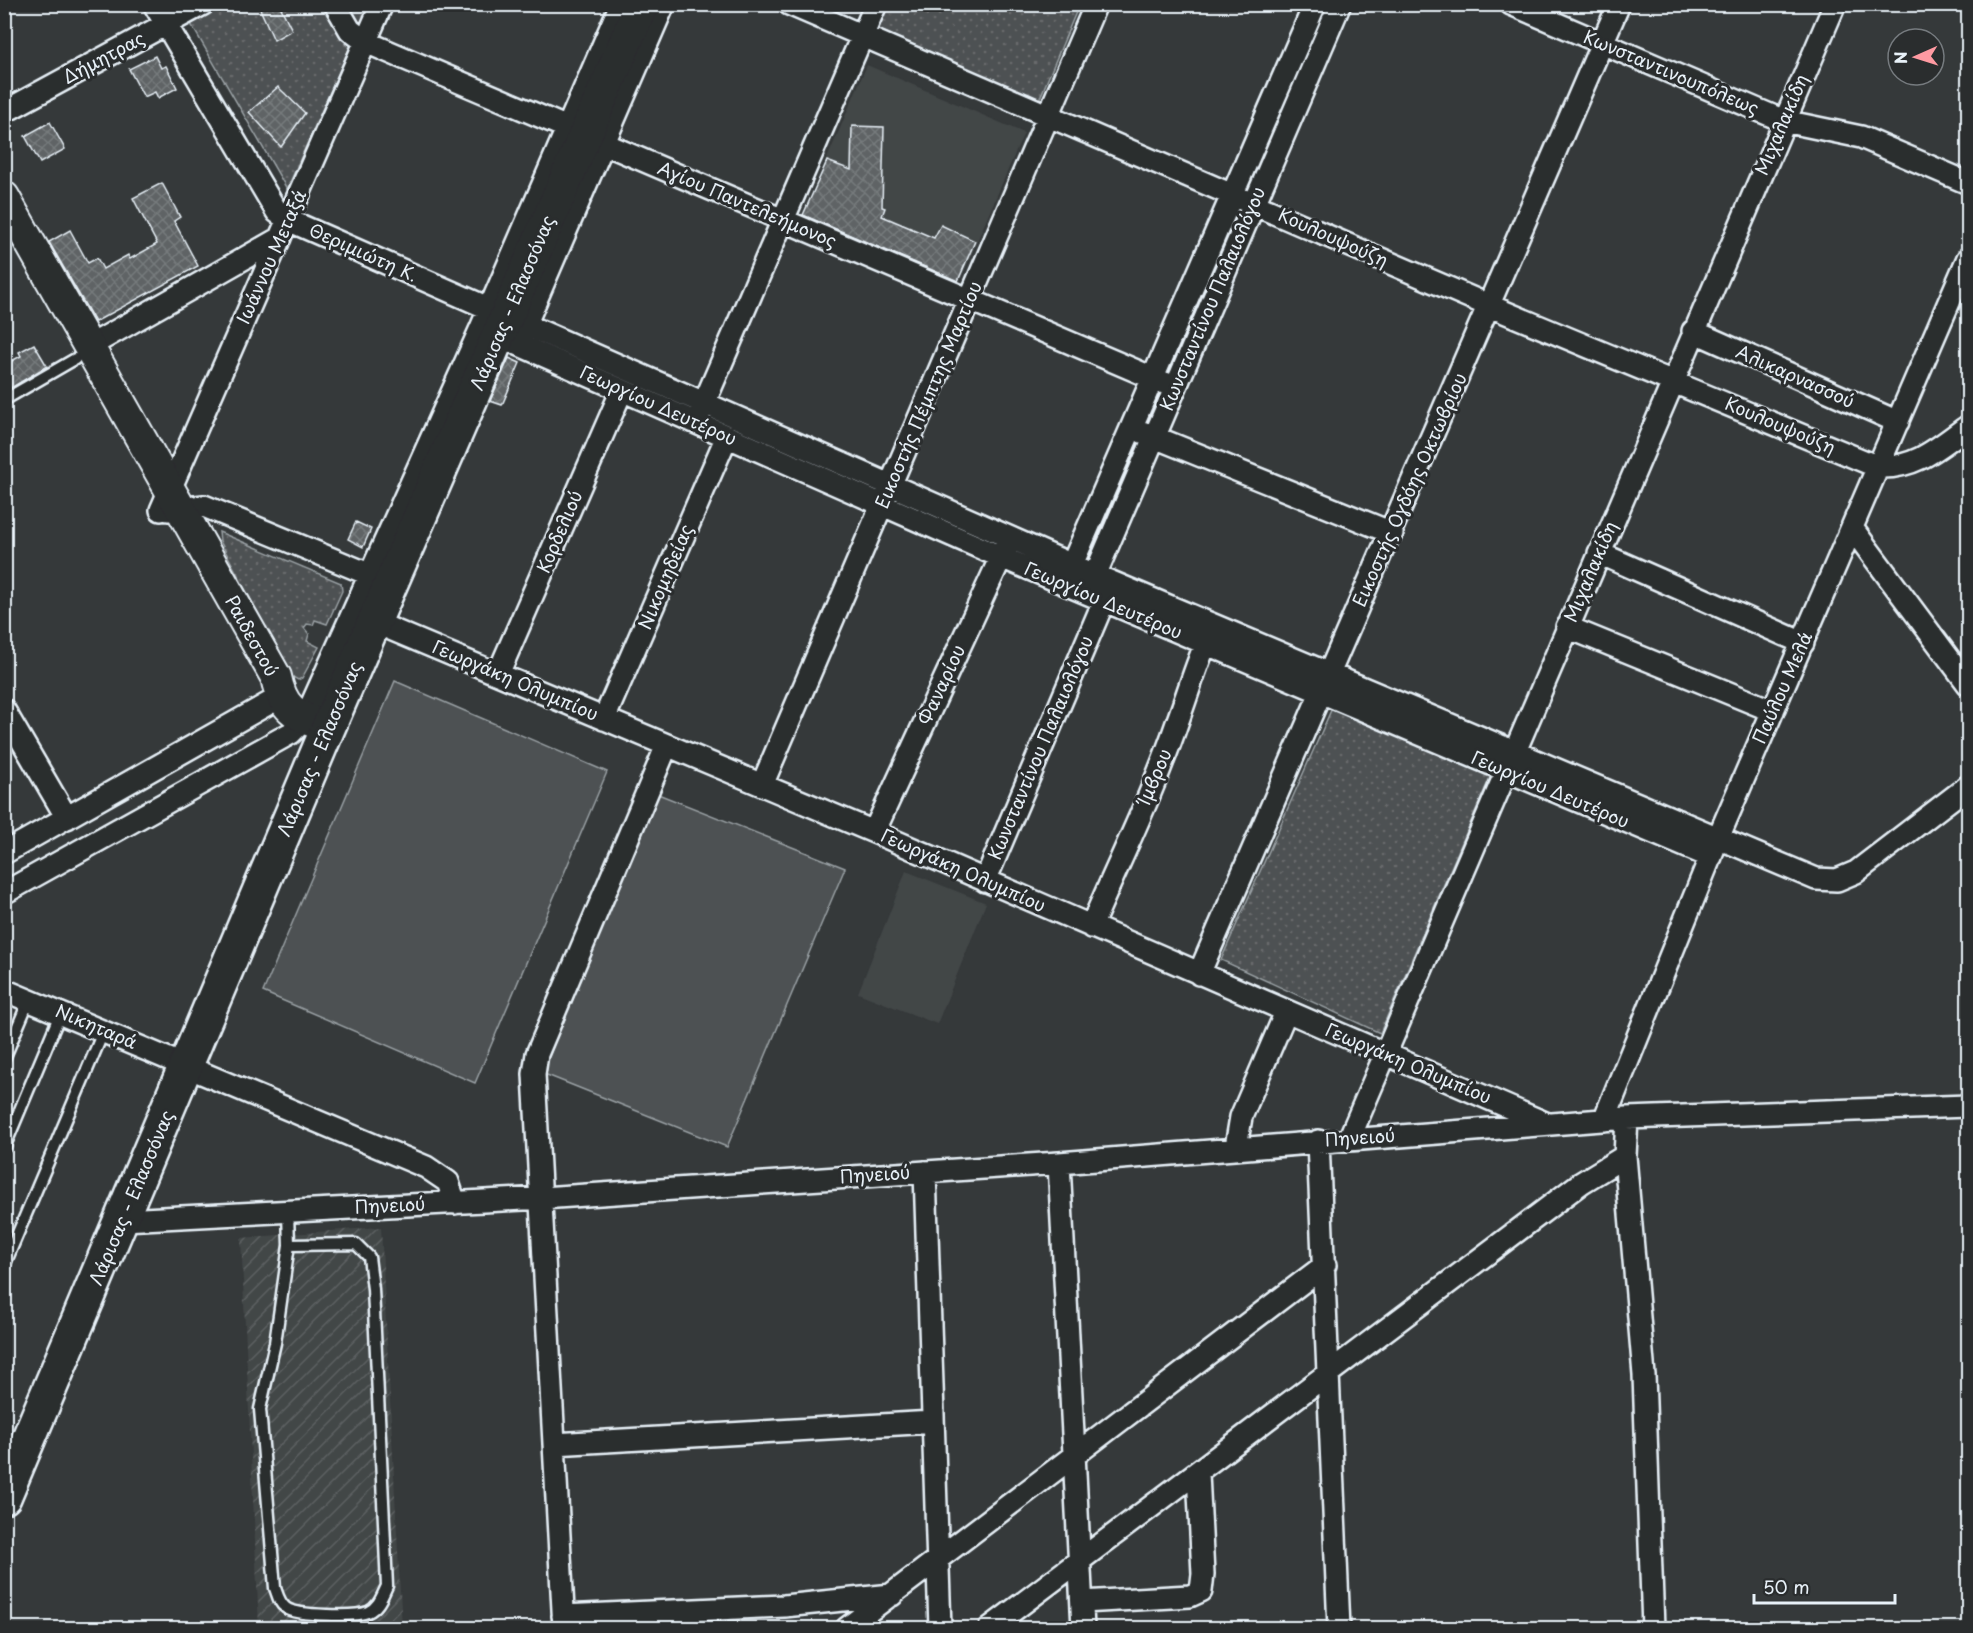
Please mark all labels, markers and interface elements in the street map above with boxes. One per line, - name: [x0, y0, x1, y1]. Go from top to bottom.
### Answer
- street label: Κωνσταντινουπόλεως: [1580, 22, 1763, 121]
- street label: Δήμητρας: [58, 24, 149, 90]
- north arrow: [1886, 27, 1946, 87]
- text: N: [1888, 51, 1912, 65]
- street label: Μιχαλακίδη: [1747, 70, 1814, 179]
- street label: Αγίου Παντελεήμονος: [654, 154, 841, 254]
- street label: Κωνσταντίνου Παλαιολόγου: [1152, 182, 1271, 415]
- street label: Ιωάννου Μεταξά: [229, 185, 312, 328]
- street label: Κουλουψούζη: [1274, 200, 1393, 273]
- street label: Λάρισας - Ελασσόνας: [463, 211, 561, 394]
- street label: Θεριμιώτη Κ.: [305, 216, 422, 288]
- street label: Εικοστής Πέμπτης Μαρτίου: [867, 276, 988, 512]
- street label: Αλικαρνασσού: [1732, 337, 1859, 414]
- street label: Γεωργίου Δευτέρου: [576, 358, 741, 451]
- street label: Εικοστής Ογδόης Οκτωβρίου: [1345, 368, 1473, 611]
- street label: Κουλουψούζη: [1721, 389, 1840, 460]
- street label: Κορδελιού: [529, 486, 588, 577]
- street label: Μιχαλακίδη: [1556, 517, 1623, 626]
- street label: Νικομηδείας: [630, 520, 699, 633]
- street label: Γεωργίου Δευτέρου: [1020, 554, 1187, 645]
- street label: Ραιδεστού: [219, 590, 286, 681]
- street label: Παύλου Μελά: [1745, 627, 1818, 748]
- street label: Κωνσταντίνου Παλαιολόγου: [980, 631, 1099, 864]
- street label: Γεωργάκη Ολυμπίου: [428, 632, 603, 727]
- street label: Φαναρίου: [910, 640, 971, 729]
- street label: Λάρισας - Ελασσόνας: [270, 657, 368, 840]
- street label: Γεωργίου Δευτέρου: [1467, 743, 1634, 834]
- street label: Ίμβρου: [1129, 744, 1178, 811]
- street label: Γεωργάκη Ολυμπίου: [877, 821, 1050, 918]
- street label: Νικηταρά: [52, 996, 142, 1055]
- street label: Γεωργάκη Ολυμπίου: [1321, 1015, 1496, 1110]
- street label: Λάρισας - Ελασσόνας: [82, 1106, 180, 1289]
- street label: Πηνειού: [1324, 1121, 1396, 1152]
- street label: Πηνειού: [839, 1158, 911, 1189]
- street label: Πηνειού: [354, 1189, 426, 1220]
- scale bar: [1754, 1567, 1895, 1605]
- text: 50 m: [1763, 1573, 1810, 1600]

